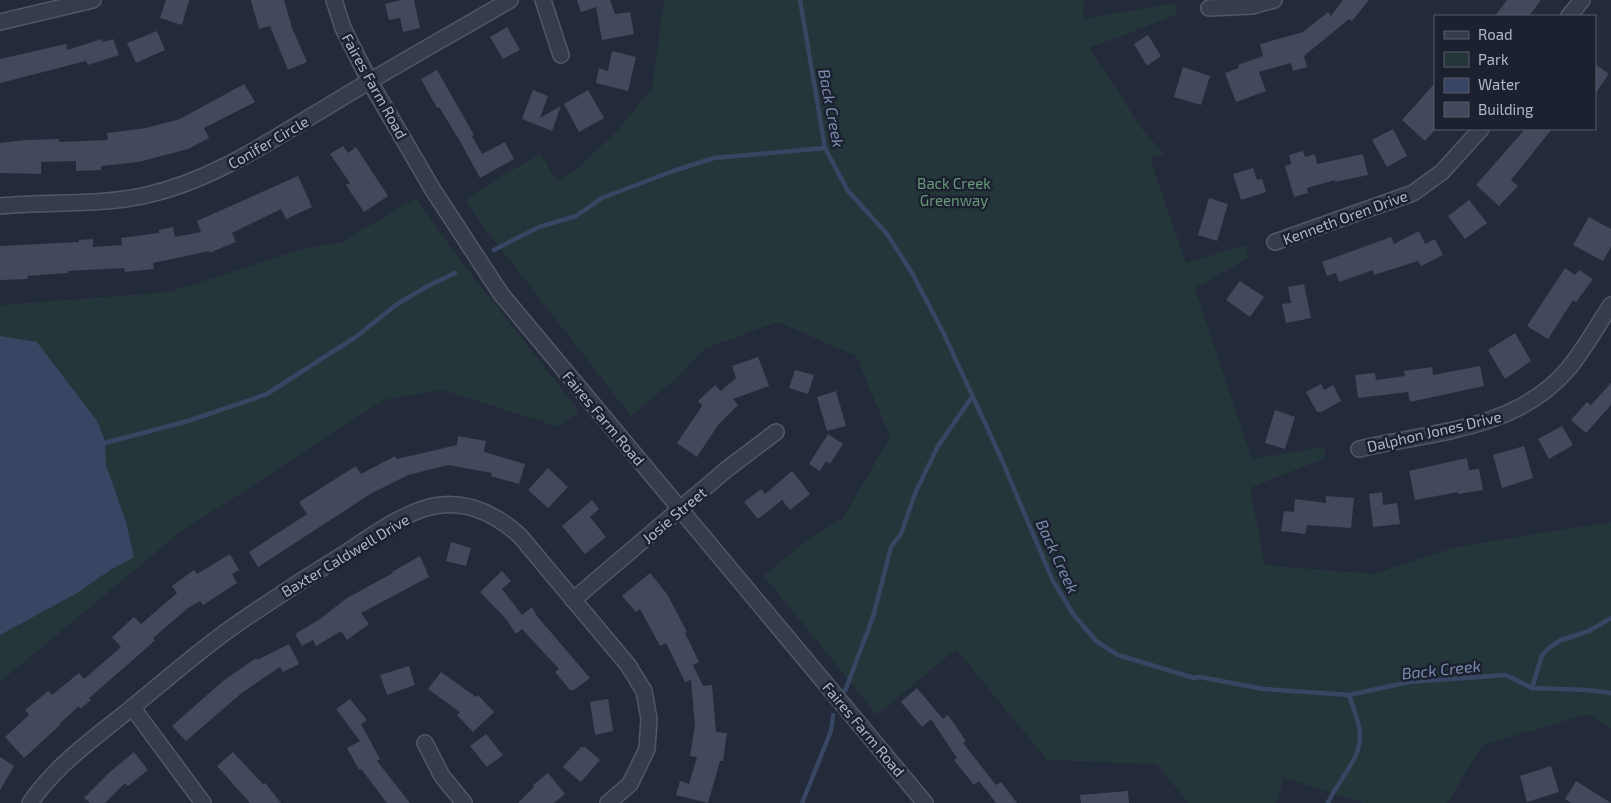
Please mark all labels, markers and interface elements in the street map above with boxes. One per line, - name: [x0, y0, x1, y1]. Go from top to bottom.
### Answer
- legend: [1434, 15, 1596, 130]
- text: Road: [1478, 25, 1513, 43]
- street label: Faires Farm Road: [339, 30, 411, 142]
- text: Park: [1478, 50, 1509, 68]
- water label: Back Creek: [815, 67, 849, 149]
- text: Water: [1478, 75, 1520, 93]
- text: Building: [1478, 100, 1534, 118]
- street label: Conifer Circle: [224, 112, 312, 172]
- park label: Back Creek Greenway: [917, 174, 991, 209]
- street label: Kenneth Oren Drive: [1280, 186, 1410, 248]
- street label: Faires Farm Road: [559, 367, 649, 469]
- street label: Dalphon Jones Drive: [1365, 407, 1503, 455]
- street label: Josie Street: [638, 483, 710, 547]
- street label: Baxter Caldwell Drive: [278, 510, 412, 600]
- water label: Back Creek: [1033, 516, 1083, 596]
- water label: Back Creek: [1400, 655, 1482, 683]
- street label: Faires Farm Road: [819, 678, 909, 780]

